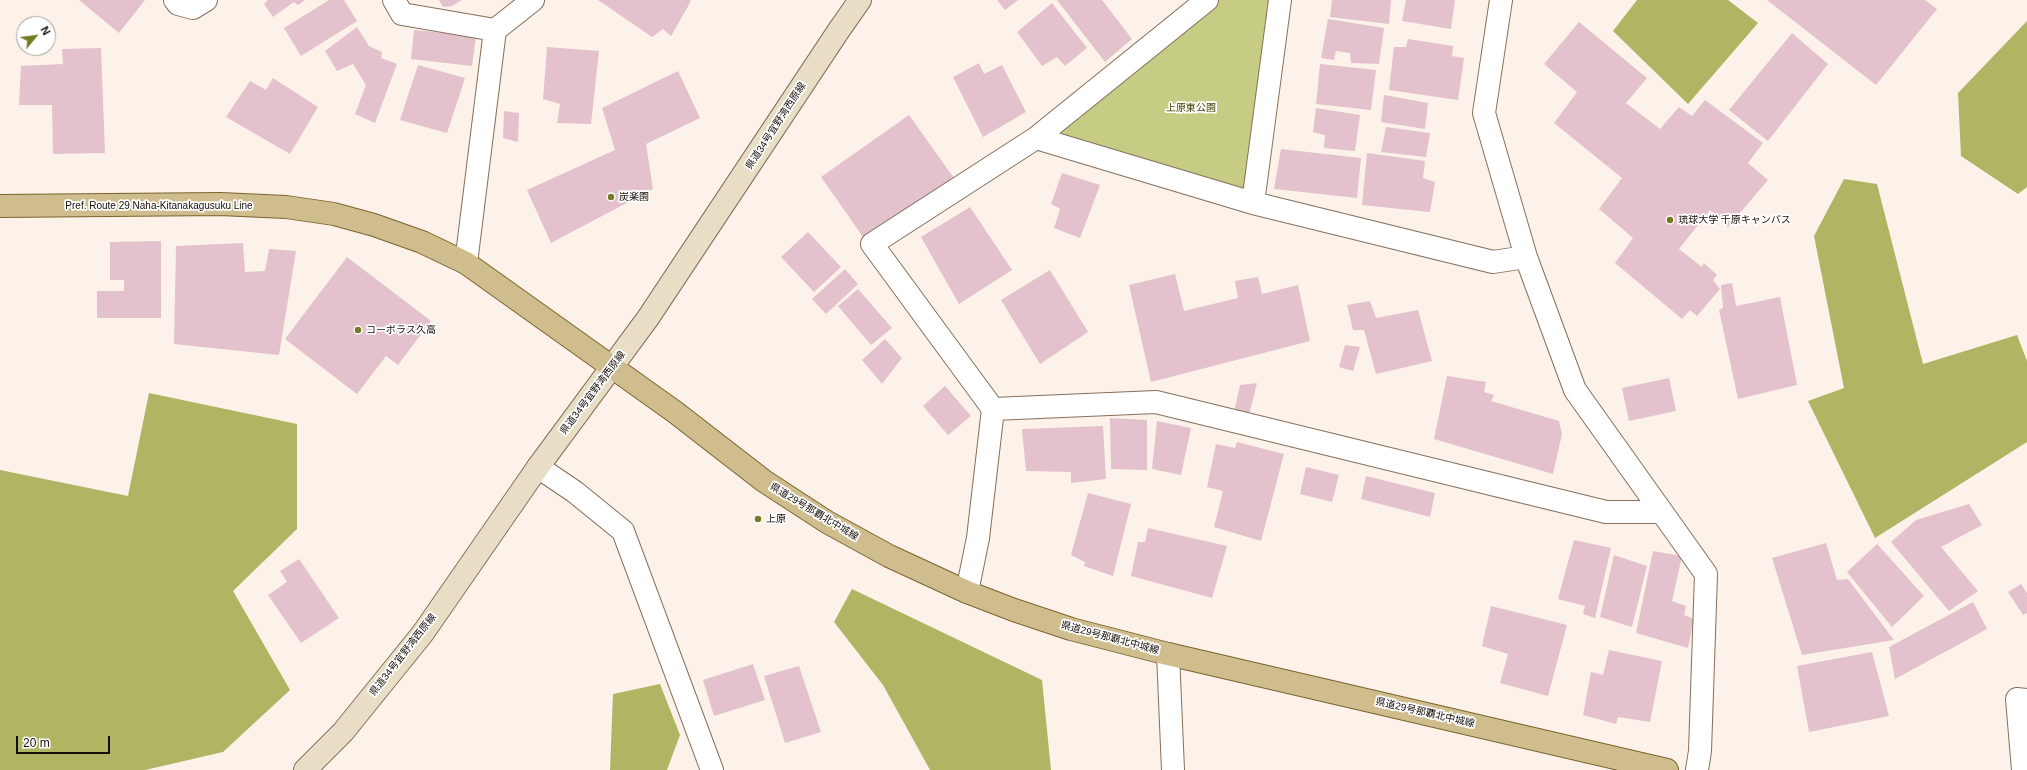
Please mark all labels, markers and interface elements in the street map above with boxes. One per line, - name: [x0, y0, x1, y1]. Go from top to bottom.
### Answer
- north arrow: [16, 16, 56, 56]
- text: N: [38, 24, 53, 37]
- street label: 県道34号宜野湾西原線: [743, 80, 809, 172]
- park label: 上原東公園: [1166, 102, 1216, 114]
- place label: 炭楽園: [619, 191, 649, 203]
- marker: 炭楽園: [606, 192, 616, 202]
- street label: Pref. Route 29 Naha-Kitanakagusuku Line: [65, 200, 253, 212]
- place label: 琉球大学 千原キャンパス: [1678, 214, 1791, 226]
- marker: 琉球大学 千原キャンパス: [1665, 215, 1675, 225]
- place label: コーポラス久高: [366, 324, 436, 336]
- marker: コーポラス久高: [353, 325, 363, 335]
- street label: 県道34号宜野湾西原線: [558, 349, 628, 437]
- street label: 県道29号那覇北中城線: [768, 481, 860, 543]
- place label: 上原: [766, 513, 786, 525]
- marker: 上原: [753, 514, 763, 524]
- street label: 県道34号宜野湾西原線: [367, 611, 439, 699]
- street label: 県道29号那覇北中城線: [1060, 619, 1160, 657]
- street label: 県道29号那覇北中城線: [1374, 696, 1476, 730]
- scale bar: [18, 728, 112, 754]
- text: 20 m: [23, 736, 50, 750]

